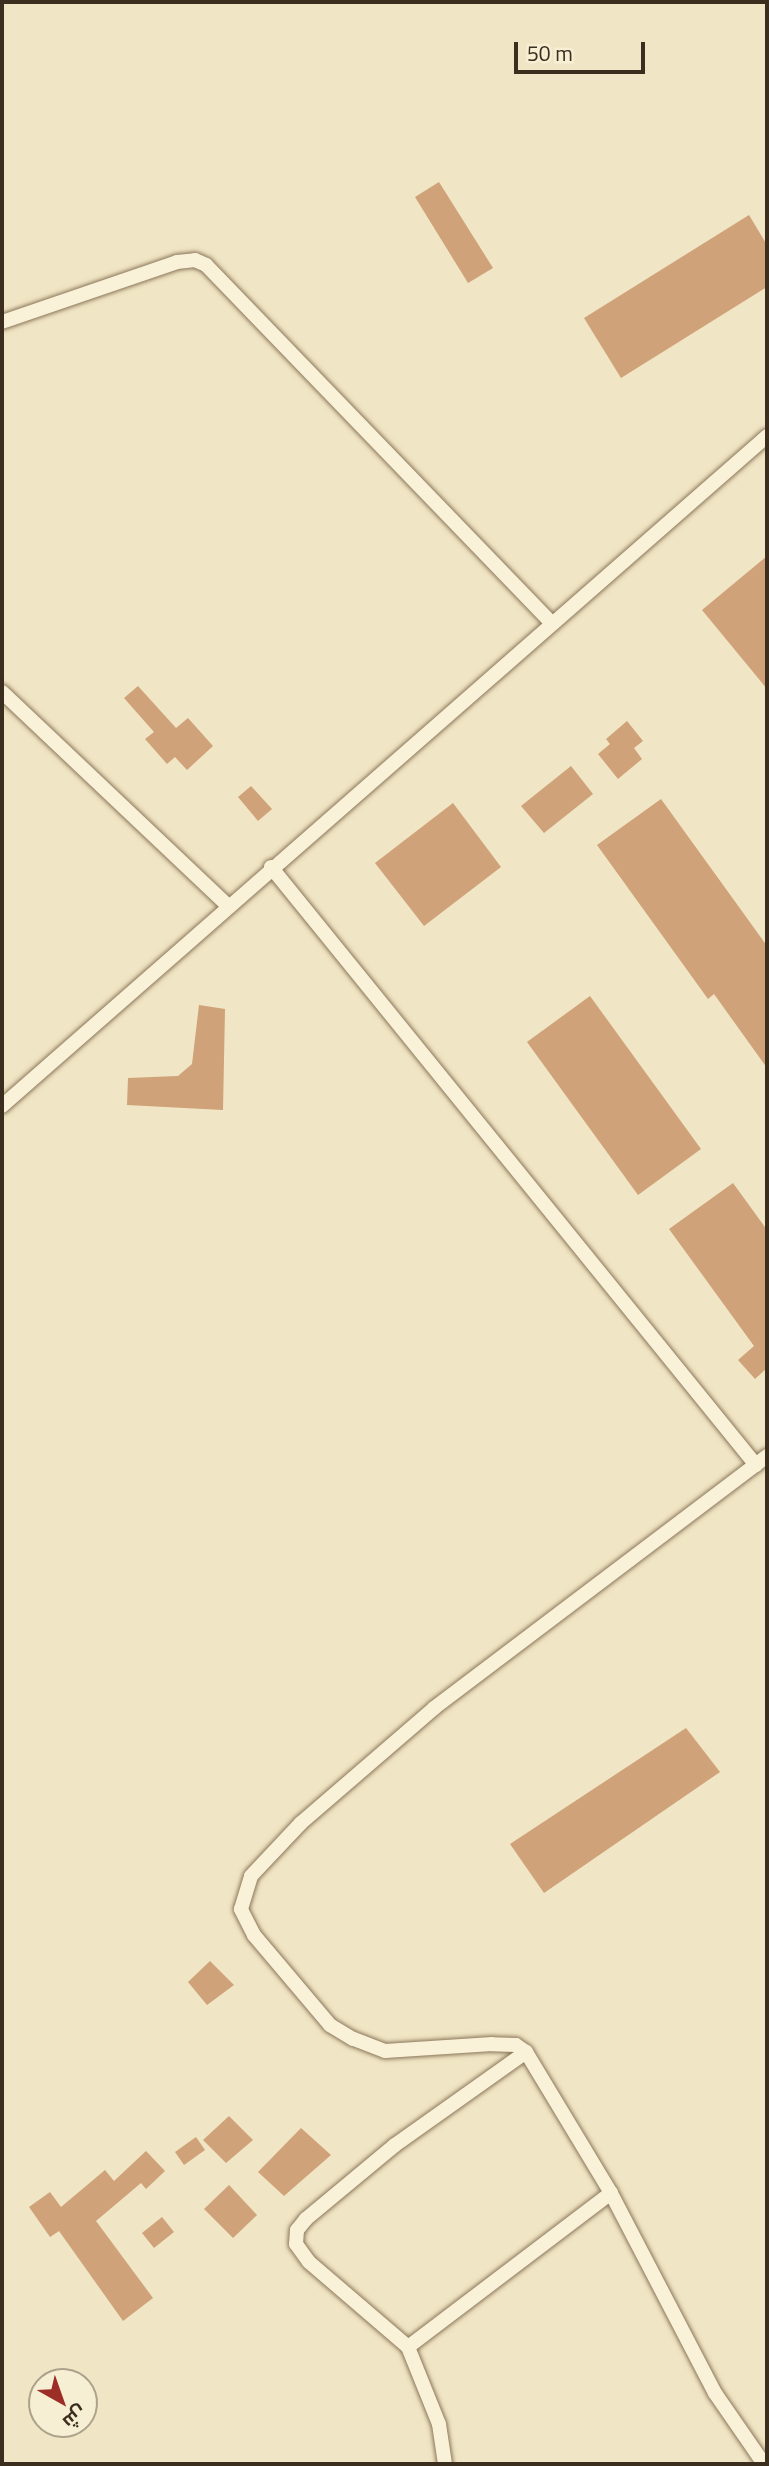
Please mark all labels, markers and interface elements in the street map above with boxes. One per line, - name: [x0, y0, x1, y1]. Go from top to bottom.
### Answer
- scale bar: [517, 28, 648, 72]
- text: 50 m: [527, 34, 573, 73]
- north arrow: [28, 2368, 98, 2438]
- text: ش: [54, 2396, 96, 2439]

